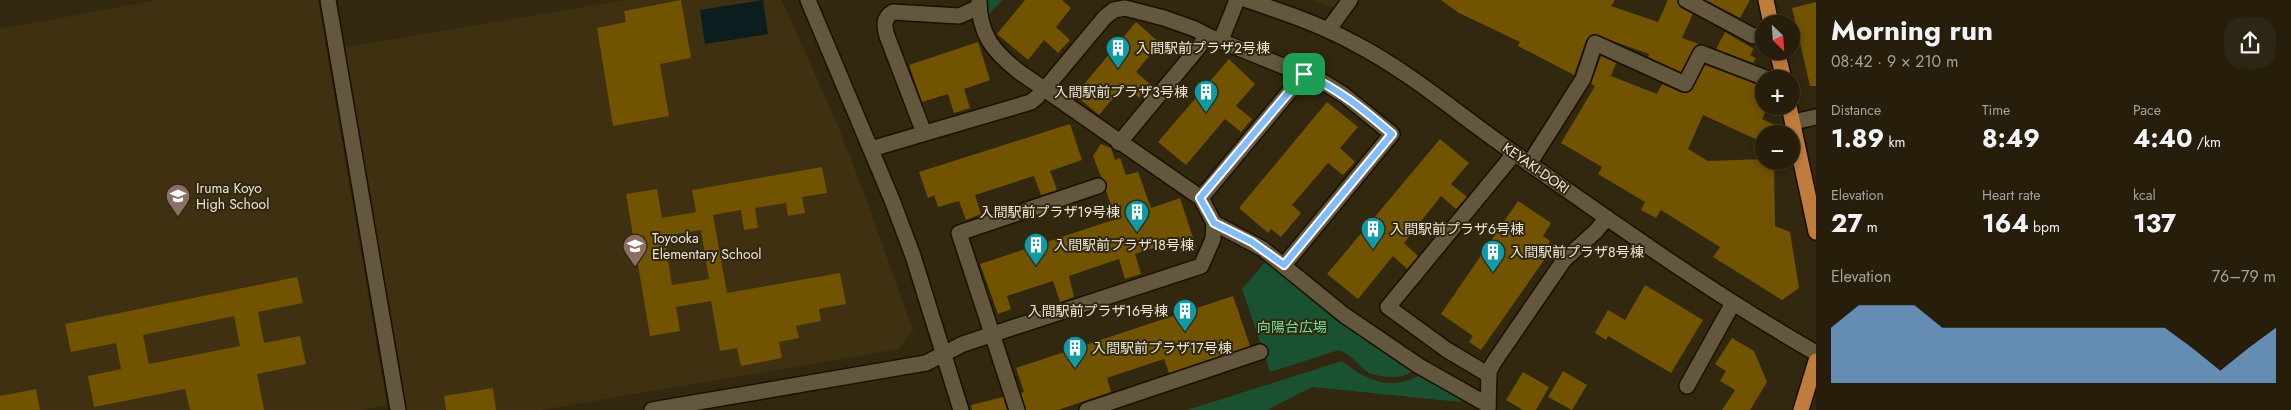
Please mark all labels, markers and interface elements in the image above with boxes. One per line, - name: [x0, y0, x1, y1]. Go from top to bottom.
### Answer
- text: Morning run: [1831, 10, 1993, 51]
- north arrow: [1755, 15, 1800, 60]
- map controls: [1755, 15, 1800, 170]
- button: share: [2224, 17, 2276, 69]
- building icon: 入間駅前プラザ2号棟: [1105, 35, 1131, 69]
- place label: 入間駅前プラザ2号棟: [1136, 38, 1270, 58]
- text: 08:42 · 9 × 210 m: [1831, 50, 1959, 73]
- pin: [1283, 53, 1325, 95]
- icon: arrive: [1290, 60, 1318, 88]
- button: +: [1755, 70, 1800, 115]
- building icon: 入間駅前プラザ3号棟: [1193, 79, 1219, 113]
- place label: 入間駅前プラザ3号棟: [1054, 82, 1188, 102]
- text: Distance: [1831, 100, 1881, 120]
- text: Time: [1982, 100, 2010, 120]
- text: Pace: [2133, 100, 2161, 120]
- text: 1.89: [1831, 120, 1884, 156]
- text: 8:49: [1982, 120, 2040, 156]
- text: 4:40: [2133, 120, 2193, 156]
- button: −: [1755, 125, 1800, 170]
- text: km: [1884, 132, 1905, 152]
- text: /km: [2193, 132, 2221, 152]
- street label: KEYAKI-DORI: [1499, 138, 1573, 198]
- place label: Iruma Koyo High School: [196, 178, 269, 214]
- school or university icon: Iruma Koyo High School: [165, 183, 191, 217]
- text: Elevation: [1831, 185, 1884, 205]
- text: Heart rate: [1982, 185, 2040, 205]
- text: kcal: [2133, 185, 2156, 205]
- building icon: 入間駅前プラザ19号棟: [1124, 199, 1150, 233]
- place label: 入間駅前プラザ19号棟: [980, 202, 1120, 222]
- text: 27: [1831, 205, 1862, 241]
- text: 164: [1982, 205, 2029, 241]
- text: 137: [2133, 205, 2176, 241]
- building icon: 入間駅前プラザ6号棟: [1360, 216, 1386, 250]
- text: m: [1862, 217, 1878, 237]
- text: bpm: [2029, 217, 2060, 237]
- place label: 入間駅前プラザ6号棟: [1390, 219, 1524, 239]
- place label: Toyooka Elementary School: [652, 228, 762, 264]
- building icon: 入間駅前プラザ18号棟: [1023, 232, 1049, 266]
- school or university icon: Toyooka Elementary School: [622, 233, 648, 267]
- place label: 入間駅前プラザ18号棟: [1054, 235, 1194, 255]
- building icon: 入間駅前プラザ8号棟: [1480, 239, 1506, 273]
- place label: 入間駅前プラザ8号棟: [1510, 242, 1644, 262]
- text: Elevation: [1831, 265, 1891, 288]
- text: 76–79 m: [2212, 265, 2276, 288]
- building icon: 入間駅前プラザ16号棟: [1172, 298, 1198, 332]
- place label: 入間駅前プラザ16号棟: [1028, 301, 1168, 321]
- park label: 向陽台広場: [1257, 317, 1327, 337]
- building icon: 入間駅前プラザ17号棟: [1062, 335, 1088, 369]
- place label: 入間駅前プラザ17号棟: [1092, 338, 1232, 358]

